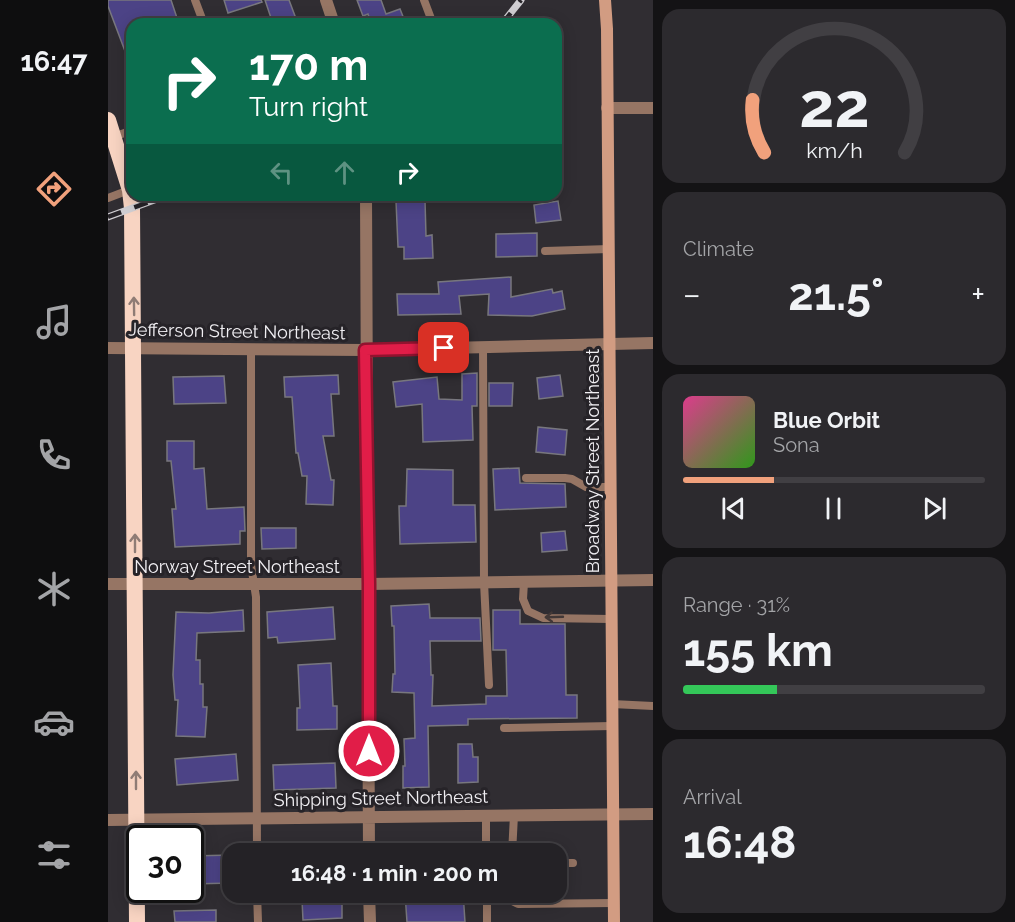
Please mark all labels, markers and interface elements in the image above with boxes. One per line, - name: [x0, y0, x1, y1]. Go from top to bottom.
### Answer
- text: 170 m: [249, 41, 368, 90]
- icon: right: [150, 42, 228, 120]
- text: 16:47: [21, 46, 87, 77]
- text: 22: [799, 68, 869, 142]
- text: Turn right: [249, 91, 368, 122]
- text: km/h: [806, 138, 862, 163]
- icon: left: [265, 156, 298, 189]
- icon: ahead: [328, 156, 361, 189]
- icon: right: [391, 156, 424, 189]
- icon: directions: [33, 168, 75, 210]
- text: Climate: [683, 237, 754, 261]
- text: 21.5°: [788, 268, 884, 321]
- text: −: [683, 275, 701, 314]
- text: +: [971, 275, 985, 314]
- one-way arrow: [128, 296, 139, 316]
- icon: music: [33, 301, 75, 343]
- street label: Jefferson Street Northeast: [128, 319, 346, 343]
- pin: [418, 322, 469, 373]
- icon: arrive: [427, 331, 460, 364]
- street label: Broadway Street Northeast: [582, 349, 603, 573]
- text: Blue Orbit: [773, 407, 880, 433]
- text: Sona: [773, 433, 820, 457]
- icon: phone: [33, 434, 75, 476]
- icon: previous: [717, 492, 750, 525]
- icon: pause: [817, 492, 850, 525]
- icon: next: [918, 492, 951, 525]
- one-way arrow: [129, 533, 141, 553]
- street label: Norway Street Northeast: [134, 556, 340, 577]
- icon: climate: [33, 568, 75, 610]
- text: Range · 31%: [683, 593, 790, 617]
- one-way arrow: [544, 612, 564, 623]
- text: 155 km: [683, 624, 833, 677]
- icon: car: [33, 701, 75, 743]
- position arrow: [337, 719, 401, 783]
- one-way arrow: [130, 770, 142, 790]
- text: Arrival: [683, 785, 742, 809]
- street label: Shipping Street Northeast: [274, 786, 488, 810]
- text: 16:48: [683, 816, 797, 869]
- speed limit sign: 30: [126, 825, 204, 903]
- icon: filters: [33, 834, 75, 876]
- text: 16:48 · 1 min · 200 m: [291, 860, 498, 886]

